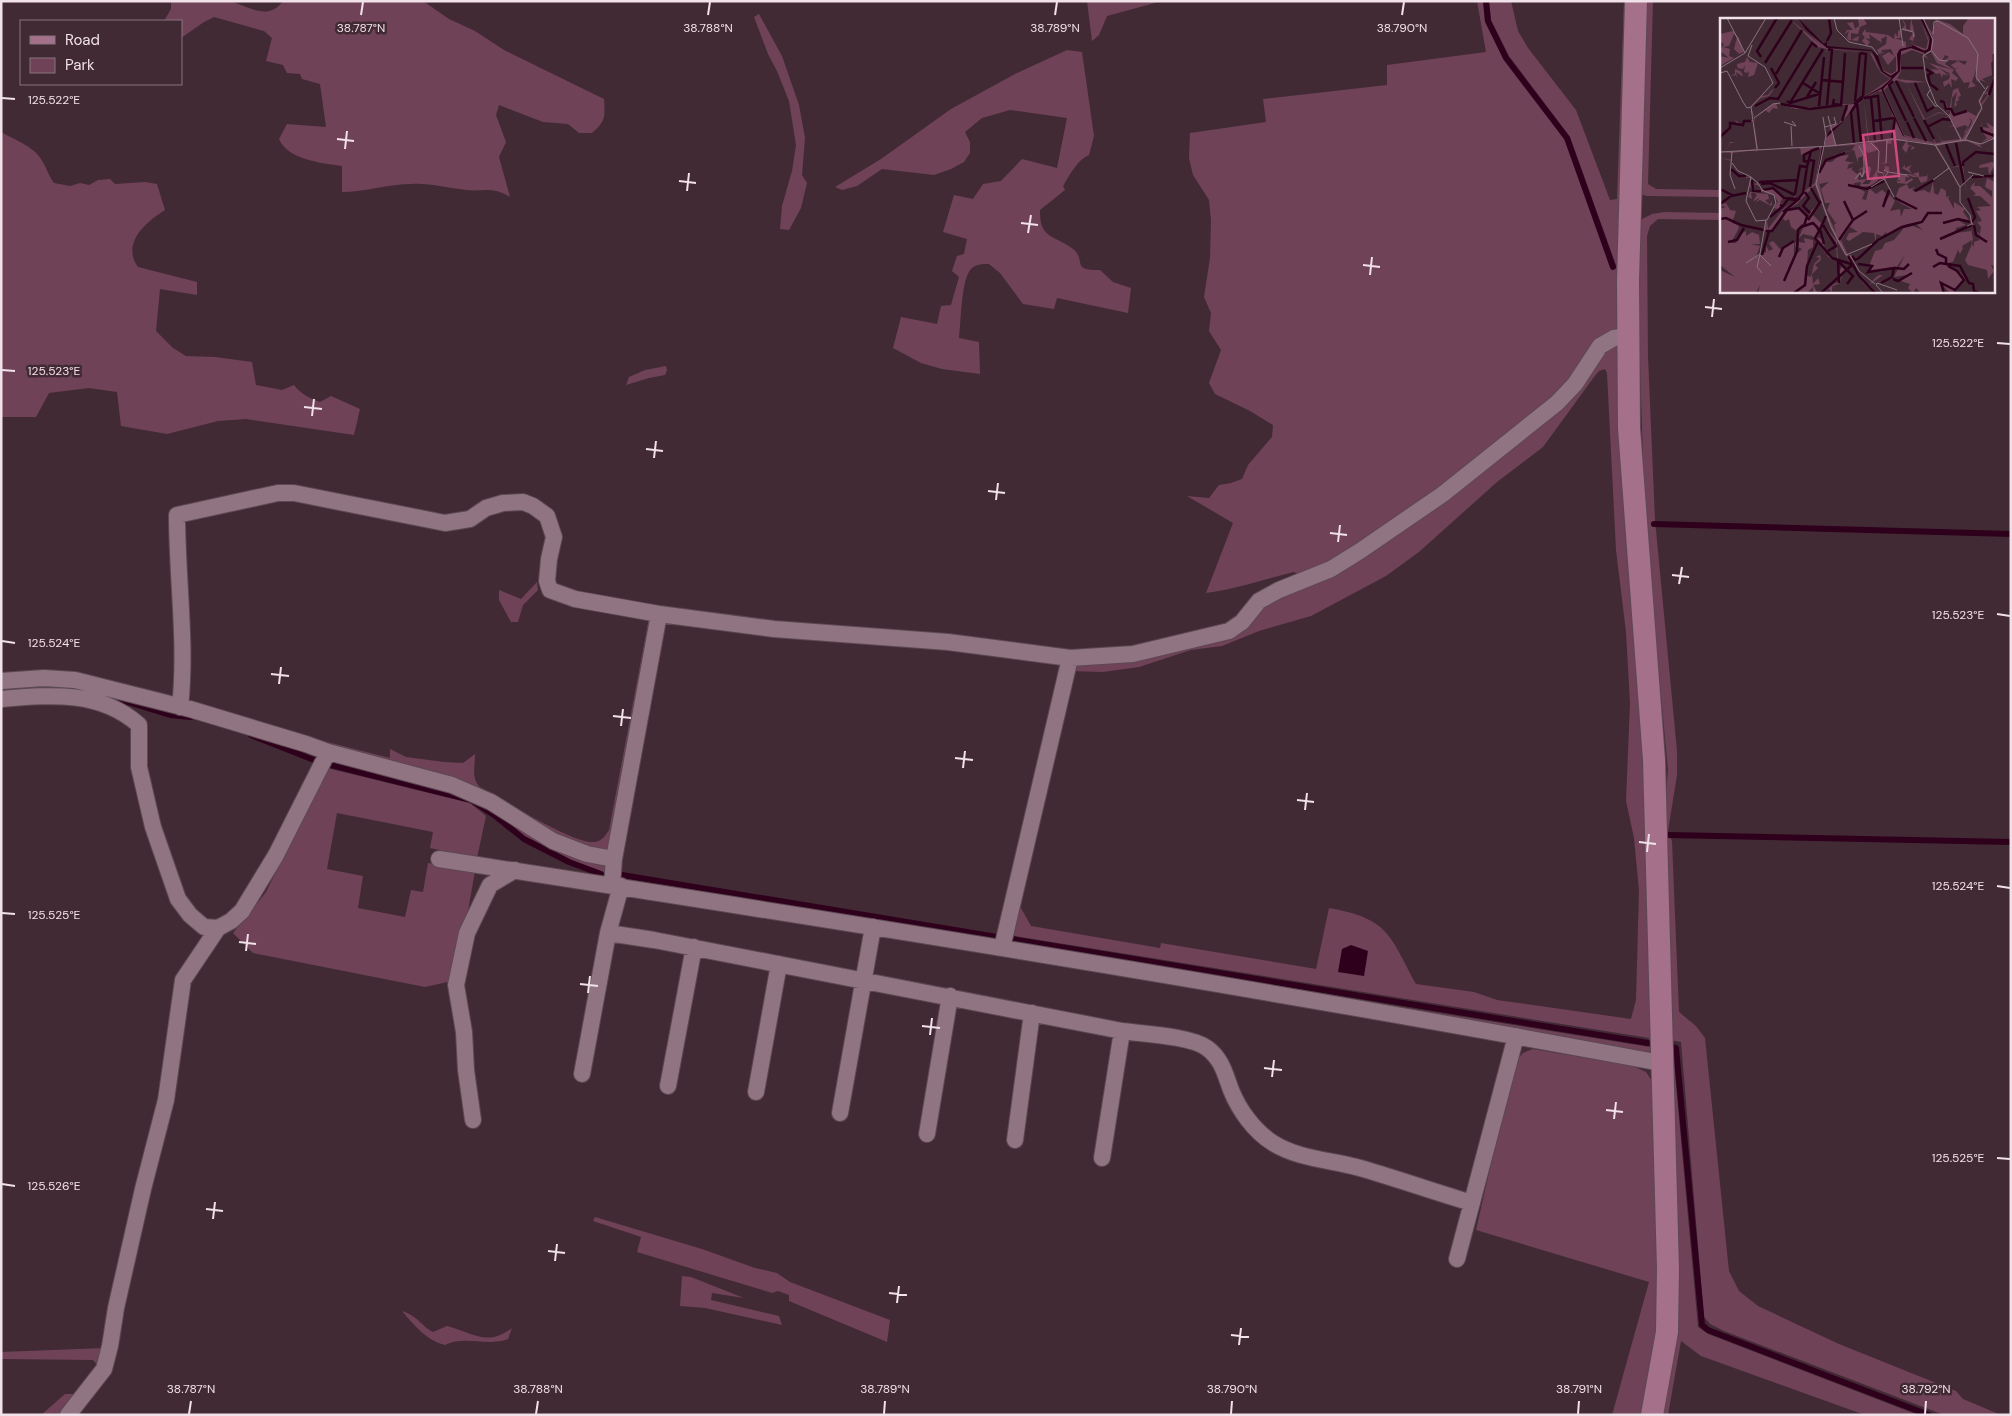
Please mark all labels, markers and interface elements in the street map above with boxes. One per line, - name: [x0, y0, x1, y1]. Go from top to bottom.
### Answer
- inset map: [1720, 18, 1994, 292]
- legend: [20, 20, 182, 85]
- text: 38.787°N: [337, 20, 385, 36]
- text: 38.788°N: [683, 20, 733, 36]
- text: 38.789°N: [1030, 20, 1080, 36]
- text: 38.790°N: [1377, 20, 1427, 36]
- text: Road: [65, 30, 100, 50]
- text: Park: [65, 55, 95, 75]
- text: 125.522°E: [28, 92, 80, 108]
- text: 125.522°E: [1932, 335, 1984, 351]
- text: 125.523°E: [28, 363, 80, 379]
- text: 125.523°E: [1932, 607, 1984, 623]
- text: 125.524°E: [28, 635, 80, 651]
- text: 125.524°E: [1932, 878, 1984, 894]
- text: 125.525°E: [28, 907, 81, 923]
- text: 125.525°E: [1932, 1150, 1985, 1166]
- text: 125.526°E: [28, 1178, 81, 1194]
- text: 38.787°N: [167, 1381, 215, 1397]
- text: 38.788°N: [513, 1381, 563, 1397]
- text: 38.789°N: [860, 1381, 910, 1397]
- text: 38.790°N: [1207, 1381, 1257, 1397]
- text: 38.791°N: [1556, 1381, 1602, 1397]
- text: 38.792°N: [1901, 1381, 1951, 1397]

